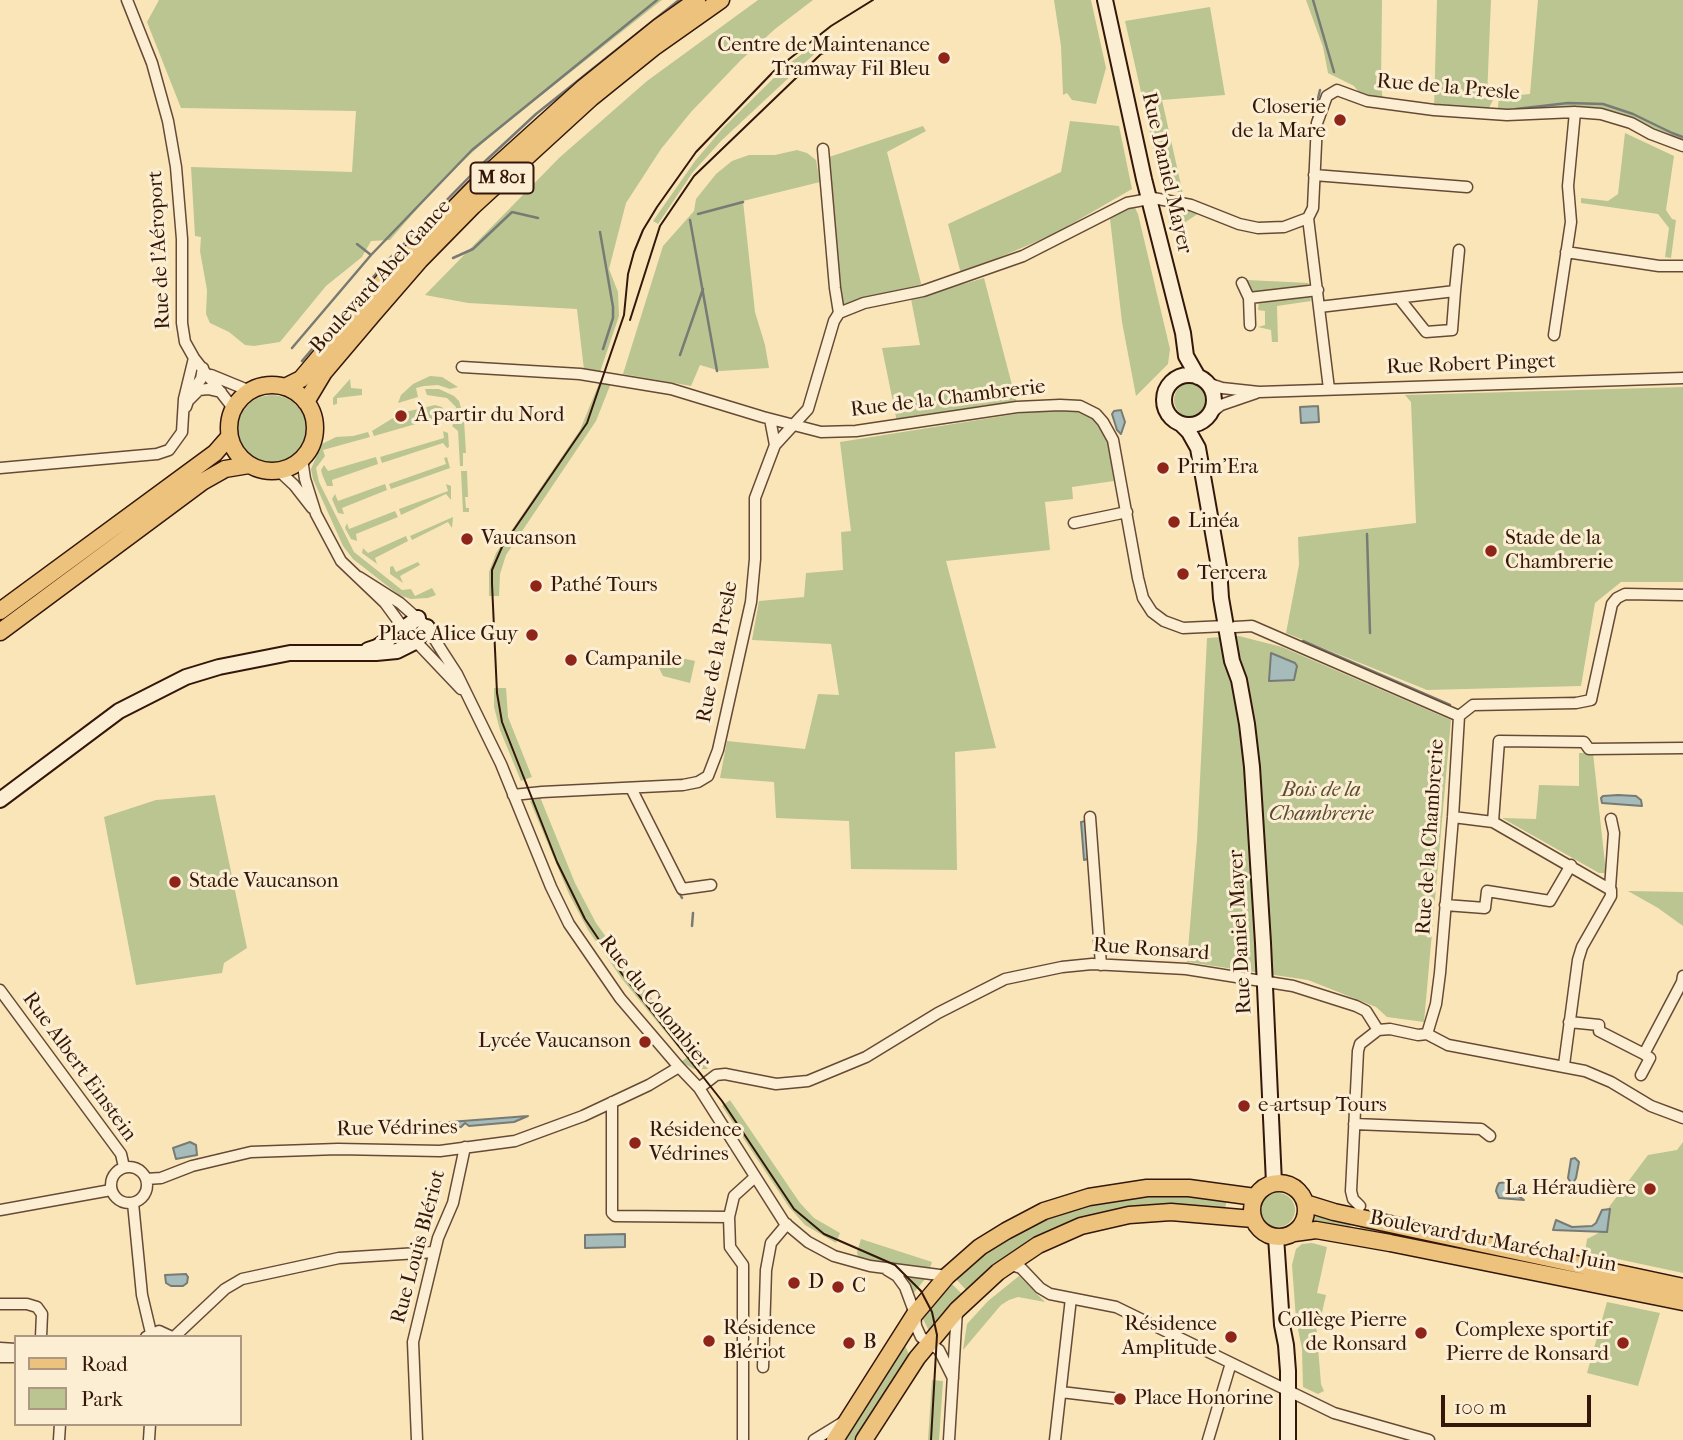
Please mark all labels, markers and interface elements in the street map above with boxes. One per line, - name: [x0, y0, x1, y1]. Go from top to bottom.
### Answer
- place label: Centre de Maintenance Tramway Fil Bleu: [717, 33, 930, 83]
- marker: Centre de Maintenance Tramway Fil Bleu: [936, 50, 952, 66]
- street label: Rue de la Presle: [1375, 69, 1521, 107]
- street label: Rue Daniel Mayer: [1135, 90, 1197, 256]
- place label: Closerie de la Mare: [1232, 95, 1326, 145]
- marker: Closerie de la Mare: [1332, 112, 1348, 128]
- road number: M 801: [470, 162, 534, 194]
- street label: Rue de l'Aéroport: [143, 170, 177, 330]
- street label: Boulevard Abel Gance: [305, 195, 457, 359]
- street label: Rue Robert Pinget: [1386, 349, 1556, 381]
- street label: Rue de la Chambrerie: [849, 375, 1047, 423]
- place label: À partir du Nord: [415, 403, 564, 429]
- marker: À partir du Nord: [393, 408, 409, 424]
- place label: Prim'Era: [1177, 455, 1258, 481]
- marker: Prim'Era: [1155, 460, 1171, 476]
- place label: Linéa: [1188, 509, 1239, 535]
- marker: Linéa: [1166, 514, 1182, 530]
- place label: Vaucanson: [481, 526, 576, 552]
- place label: Stade de la Chambrerie: [1505, 526, 1613, 576]
- marker: Vaucanson: [459, 531, 475, 547]
- marker: Stade de la Chambrerie: [1483, 543, 1499, 559]
- place label: Tercera: [1197, 561, 1267, 587]
- marker: Tercera: [1175, 566, 1191, 582]
- place label: Pathé Tours: [550, 573, 657, 599]
- marker: Pathé Tours: [528, 578, 544, 594]
- street label: Rue de la Presle: [692, 579, 744, 725]
- place label: Place Alice Guy: [378, 622, 518, 648]
- marker: Place Alice Guy: [524, 627, 540, 643]
- place label: Campanile: [585, 647, 682, 673]
- marker: Campanile: [563, 652, 579, 668]
- street label: Rue de la Chambrerie: [1412, 738, 1450, 936]
- park label: Bois de la Chambrerie: [1269, 778, 1373, 828]
- street label: Rue Daniel Mayer: [1224, 849, 1258, 1015]
- place label: Stade Vaucanson: [189, 869, 339, 895]
- marker: Stade Vaucanson: [167, 874, 183, 890]
- street label: Rue du Colombier: [593, 930, 715, 1074]
- street label: Rue Ronsard: [1092, 933, 1210, 967]
- street label: Rue Albert Einstein: [16, 987, 142, 1147]
- place label: Lycée Vaucanson: [478, 1029, 631, 1055]
- marker: Lycée Vaucanson: [637, 1034, 653, 1050]
- place label: e-artsup Tours: [1258, 1093, 1387, 1119]
- marker: e-artsup Tours: [1236, 1098, 1252, 1114]
- street label: Rue Védrines: [336, 1115, 458, 1143]
- place label: Résidence Védrines: [649, 1118, 742, 1168]
- marker: Résidence Védrines: [627, 1135, 643, 1151]
- street label: Rue Louis Blériot: [386, 1167, 452, 1327]
- place label: La Héraudière: [1505, 1176, 1636, 1202]
- marker: La Héraudière: [1642, 1181, 1658, 1197]
- street label: Boulevard du Maréchal Juin: [1367, 1206, 1619, 1278]
- place label: D: [808, 1270, 824, 1296]
- place label: C: [852, 1274, 866, 1300]
- marker: D: [786, 1275, 802, 1291]
- marker: C: [830, 1279, 846, 1295]
- place label: Collège Pierre de Ronsard: [1277, 1308, 1407, 1358]
- place label: Résidence Amplitude: [1122, 1312, 1217, 1362]
- place label: Résidence Blériot: [723, 1316, 816, 1366]
- place label: Complexe sportif Pierre de Ronsard: [1446, 1318, 1609, 1368]
- marker: Collège Pierre de Ronsard: [1413, 1325, 1429, 1341]
- marker: Résidence Amplitude: [1223, 1329, 1239, 1345]
- place label: B: [863, 1330, 877, 1356]
- marker: Résidence Blériot: [701, 1333, 717, 1349]
- legend: [14, 1335, 242, 1426]
- marker: B: [841, 1335, 857, 1351]
- marker: Complexe sportif Pierre de Ronsard: [1615, 1335, 1631, 1351]
- text: Road: [81, 1352, 128, 1376]
- scale bar: [1445, 1380, 1596, 1424]
- place label: Place Honorine: [1134, 1386, 1273, 1412]
- text: Park: [81, 1387, 123, 1411]
- marker: Place Honorine: [1112, 1391, 1128, 1407]
- text: 100 m: [1454, 1395, 1507, 1419]

